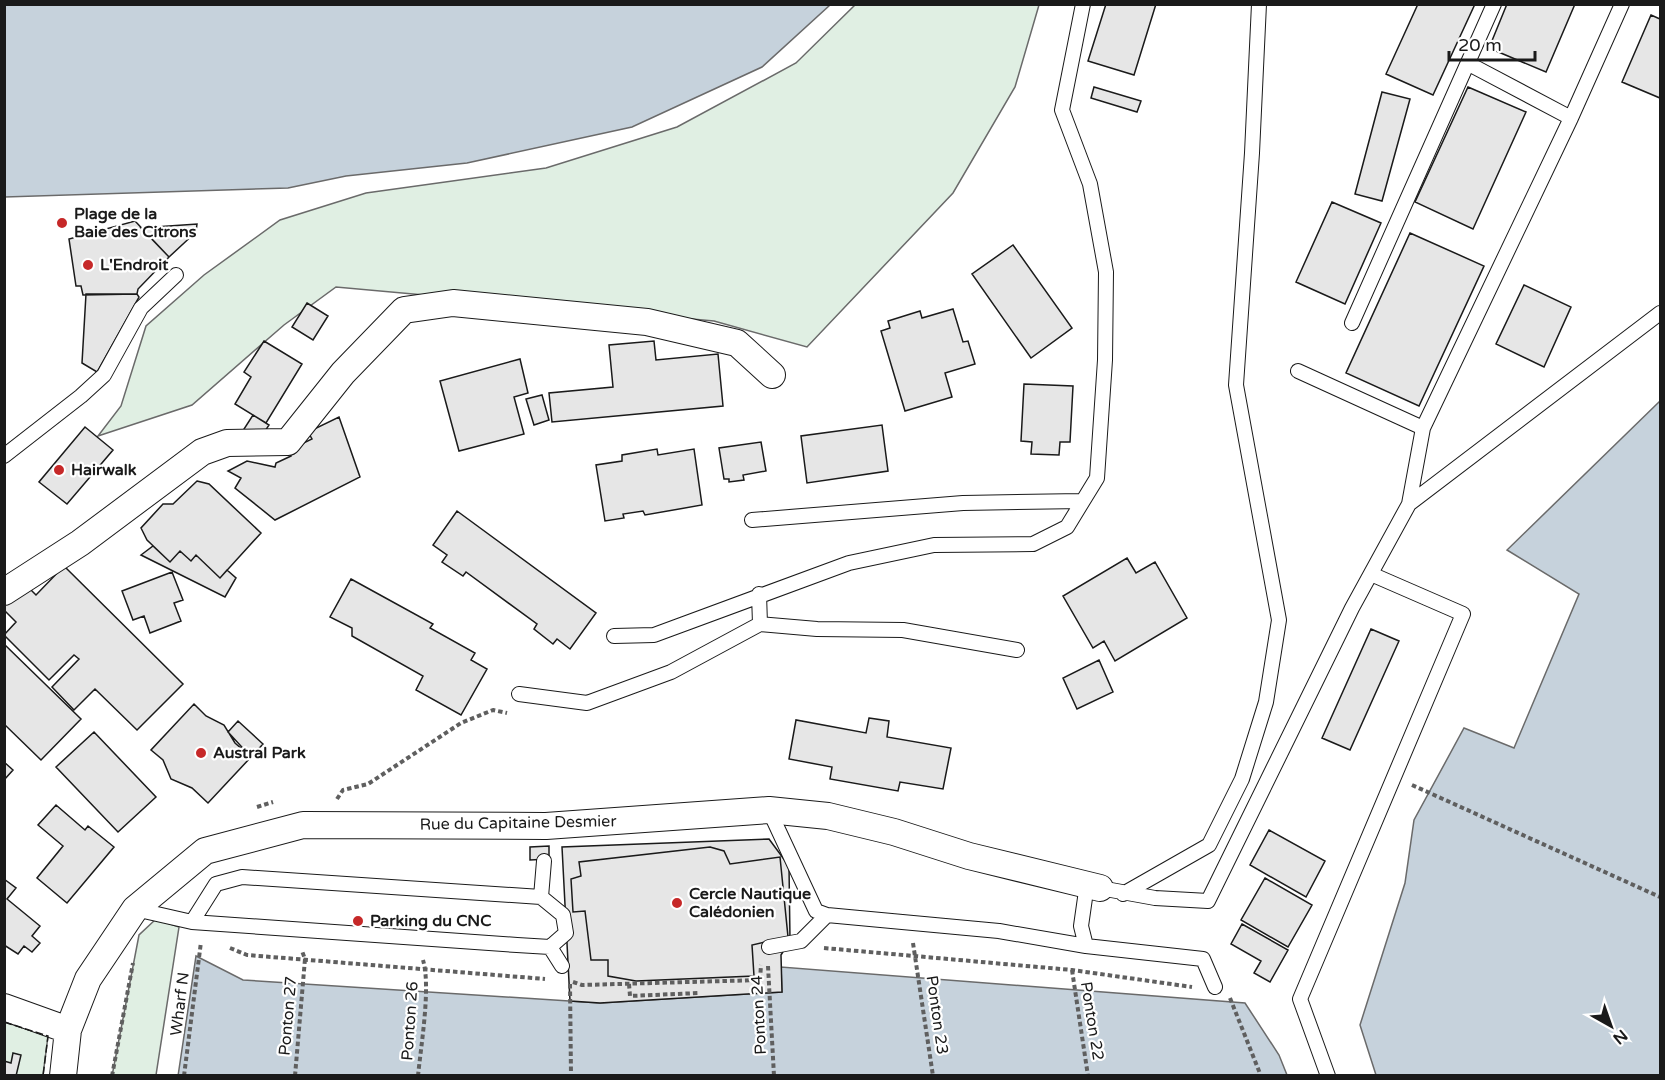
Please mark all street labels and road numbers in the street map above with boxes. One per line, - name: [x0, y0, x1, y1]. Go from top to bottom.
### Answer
- street label: Rue du Capitaine Desmier: [419, 811, 617, 835]
- street label: Wharf N: [166, 971, 194, 1037]
- street label: Ponton 23: [922, 974, 952, 1056]
- street label: Ponton 24: [747, 975, 771, 1055]
- street label: Ponton 27: [275, 976, 301, 1056]
- street label: Ponton 22: [1076, 980, 1108, 1062]
- street label: Ponton 26: [397, 981, 423, 1061]

